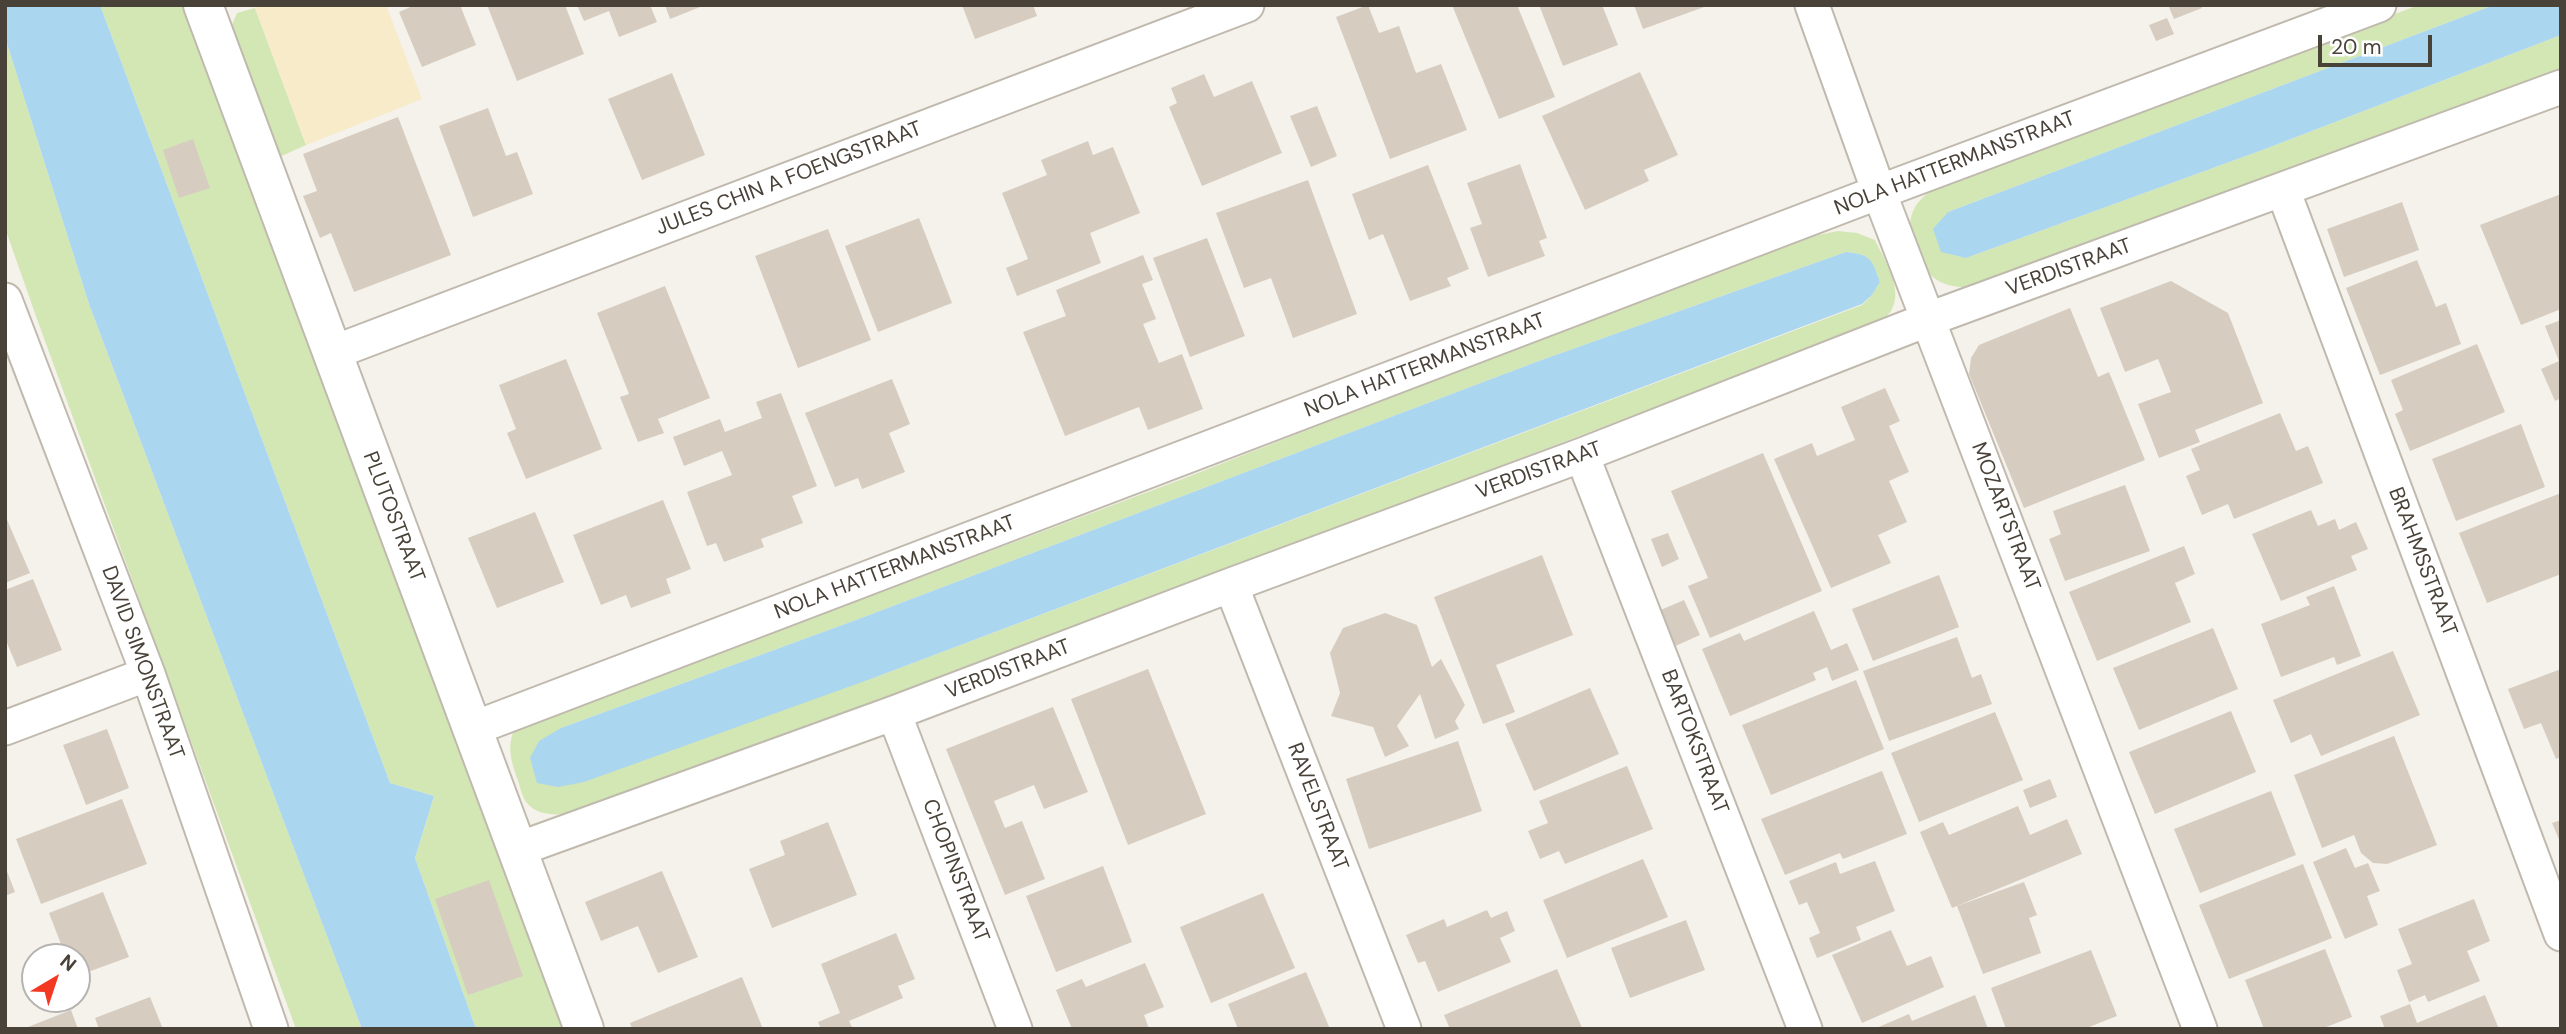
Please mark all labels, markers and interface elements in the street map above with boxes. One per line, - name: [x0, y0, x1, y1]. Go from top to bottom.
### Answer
- scale bar: [2321, 21, 2435, 65]
- text: 20 m: [2331, 33, 2382, 61]
- street label: NOLA HATTERMANSTRAAT: [1831, 106, 2079, 222]
- street label: JULES CHIN A FOENGSTRAAT: [653, 117, 925, 241]
- street label: VERDISTRAAT: [2003, 234, 2135, 302]
- street label: NOLA HATTERMANSTRAAT: [1301, 308, 1549, 424]
- street label: VERDISTRAAT: [1473, 437, 1605, 505]
- street label: MOZARTSTRAAT: [1965, 439, 2045, 595]
- street label: PLUTOSTRAAT: [357, 448, 429, 586]
- street label: BRAHMSSTRAAT: [2382, 484, 2462, 640]
- street label: NOLA HATTERMANSTRAAT: [771, 510, 1019, 626]
- street label: DAVID SIMONSTRAAT: [95, 563, 189, 763]
- street label: VERDISTRAAT: [942, 635, 1074, 705]
- street label: BARTOKSTRAAT: [1655, 666, 1733, 818]
- street label: RAVELSTRAAT: [1281, 740, 1353, 874]
- street label: CHOPINSTRAAT: [916, 796, 994, 946]
- north arrow: [21, 943, 91, 1013]
- text: N: [55, 949, 82, 977]

